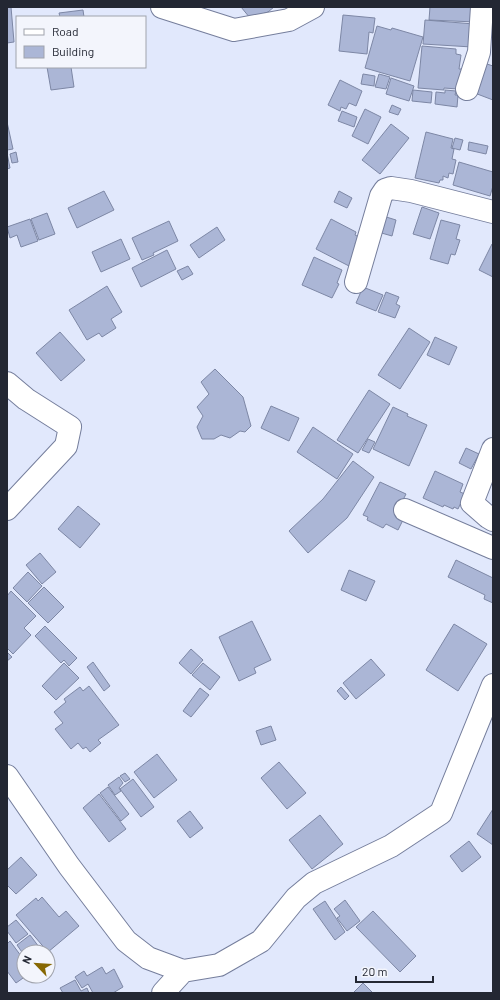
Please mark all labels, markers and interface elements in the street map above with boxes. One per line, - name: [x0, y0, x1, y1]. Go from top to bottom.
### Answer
- legend: [16, 16, 146, 68]
- text: Road: [52, 24, 79, 38]
- text: Building: [52, 44, 94, 58]
- north arrow: [16, 944, 56, 984]
- text: N: [19, 953, 34, 966]
- scale bar: [356, 958, 433, 984]
- text: 20 m: [362, 964, 388, 978]

